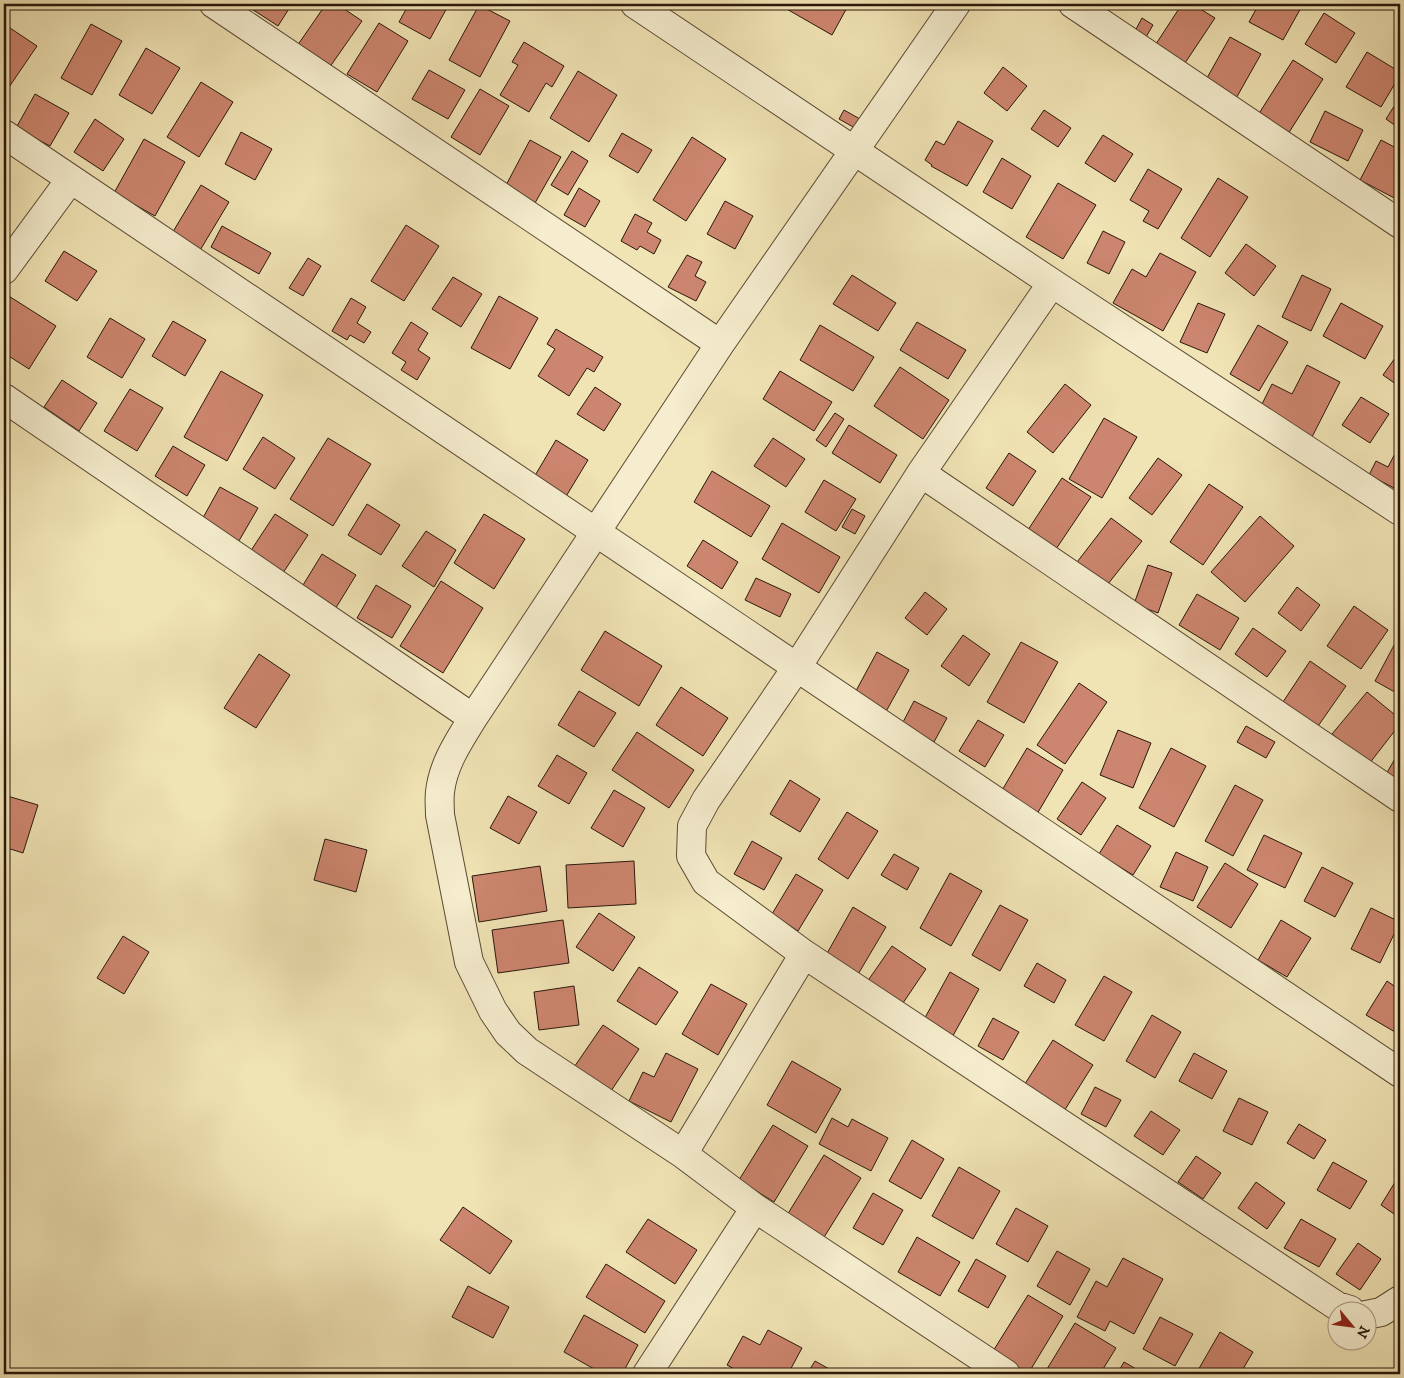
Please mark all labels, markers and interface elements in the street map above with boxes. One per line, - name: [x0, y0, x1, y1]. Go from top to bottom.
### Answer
- north arrow: [1326, 1300, 1376, 1350]
- text: N: [1352, 1322, 1373, 1342]

